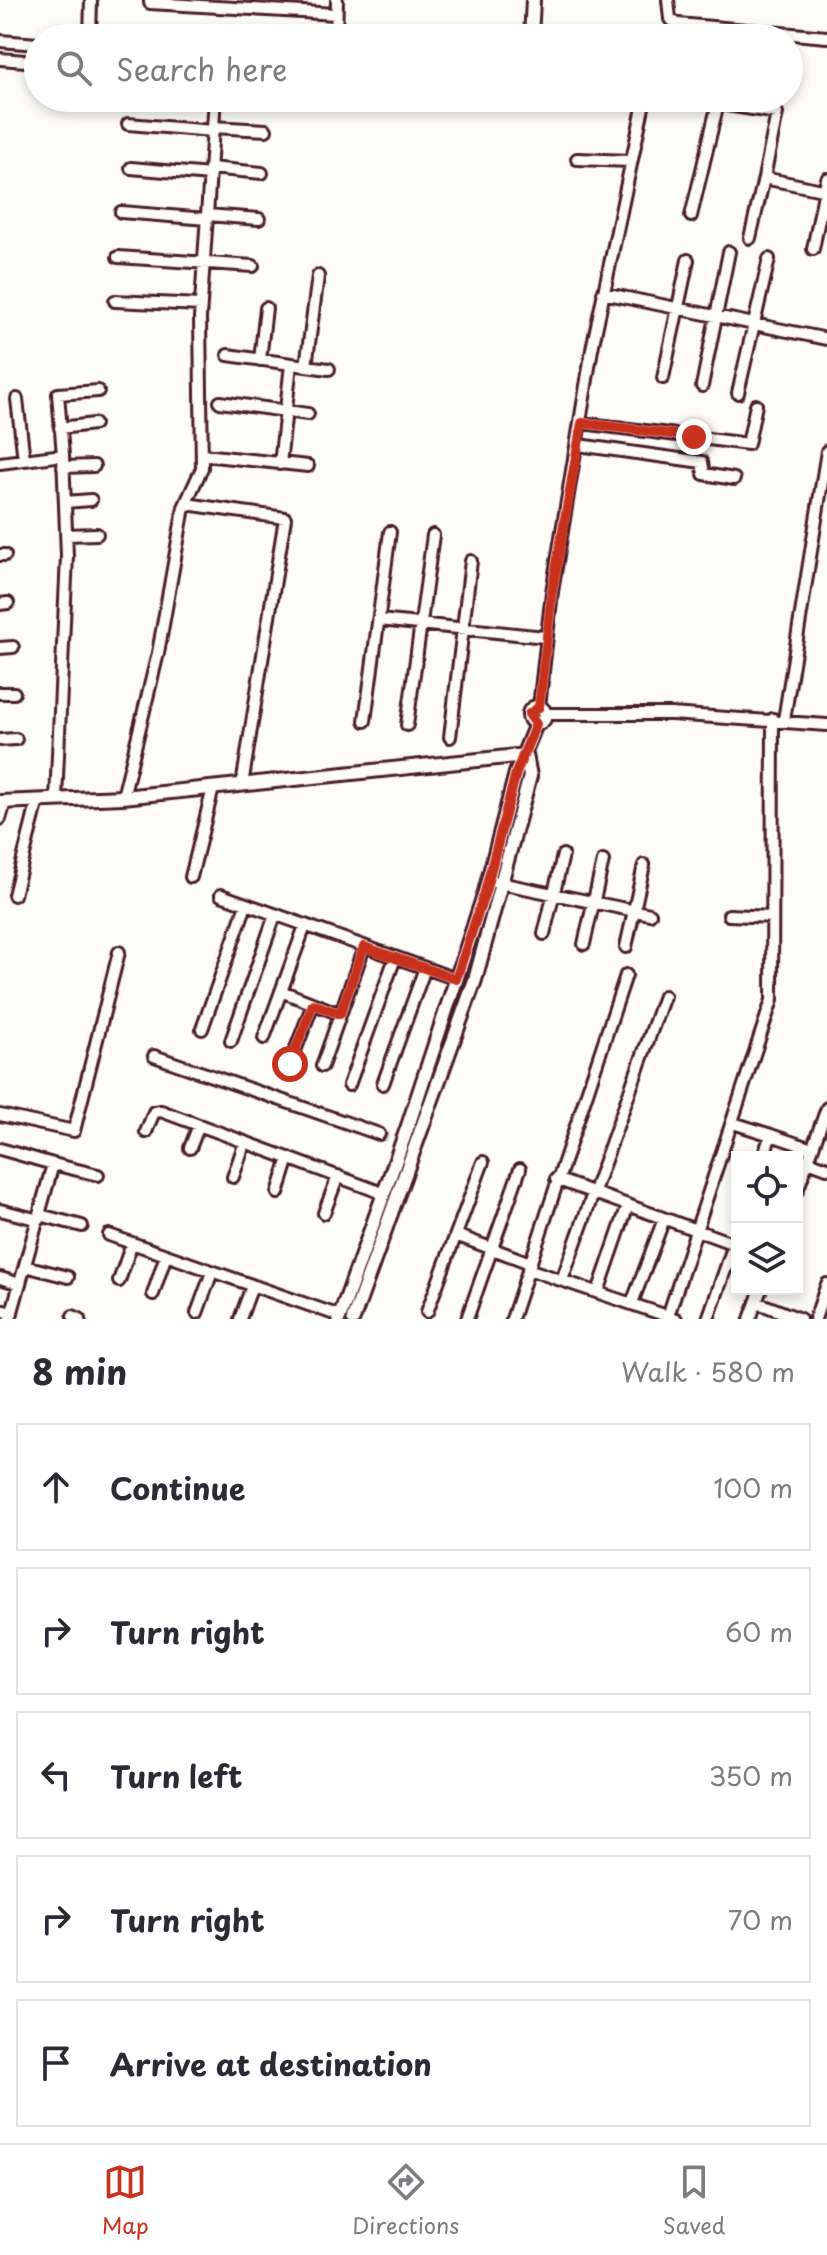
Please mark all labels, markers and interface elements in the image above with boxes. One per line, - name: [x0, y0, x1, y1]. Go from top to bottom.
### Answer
- search box: [24, 24, 803, 112]
- icon: search: [52, 46, 96, 90]
- text: Search here: [116, 46, 288, 91]
- route end: [676, 419, 712, 455]
- route start: [272, 1046, 308, 1082]
- map controls: [731, 1151, 803, 1295]
- button: locate: [731, 1151, 803, 1223]
- button: layers: [731, 1223, 803, 1295]
- text: 8 min: [32, 1345, 127, 1397]
- text: Walk · 580 m: [621, 1352, 795, 1391]
- icon: ahead: [34, 1465, 78, 1509]
- text: Continue: [110, 1465, 245, 1510]
- text: 100 m: [713, 1468, 793, 1507]
- icon: right: [34, 1609, 78, 1653]
- text: Turn right: [110, 1609, 265, 1654]
- text: 60 m: [725, 1612, 793, 1651]
- icon: left: [34, 1753, 78, 1797]
- text: Turn left: [110, 1753, 242, 1798]
- text: 350 m: [709, 1756, 793, 1795]
- icon: right: [34, 1897, 78, 1941]
- text: Turn right: [110, 1897, 265, 1942]
- text: 70 m: [728, 1900, 793, 1939]
- icon: arrive: [34, 2041, 78, 2085]
- text: Arrive at destination: [110, 2041, 432, 2086]
- tab: Map: [102, 2160, 149, 2241]
- tab: Directions: [352, 2160, 459, 2241]
- tab: Saved: [663, 2160, 725, 2241]

